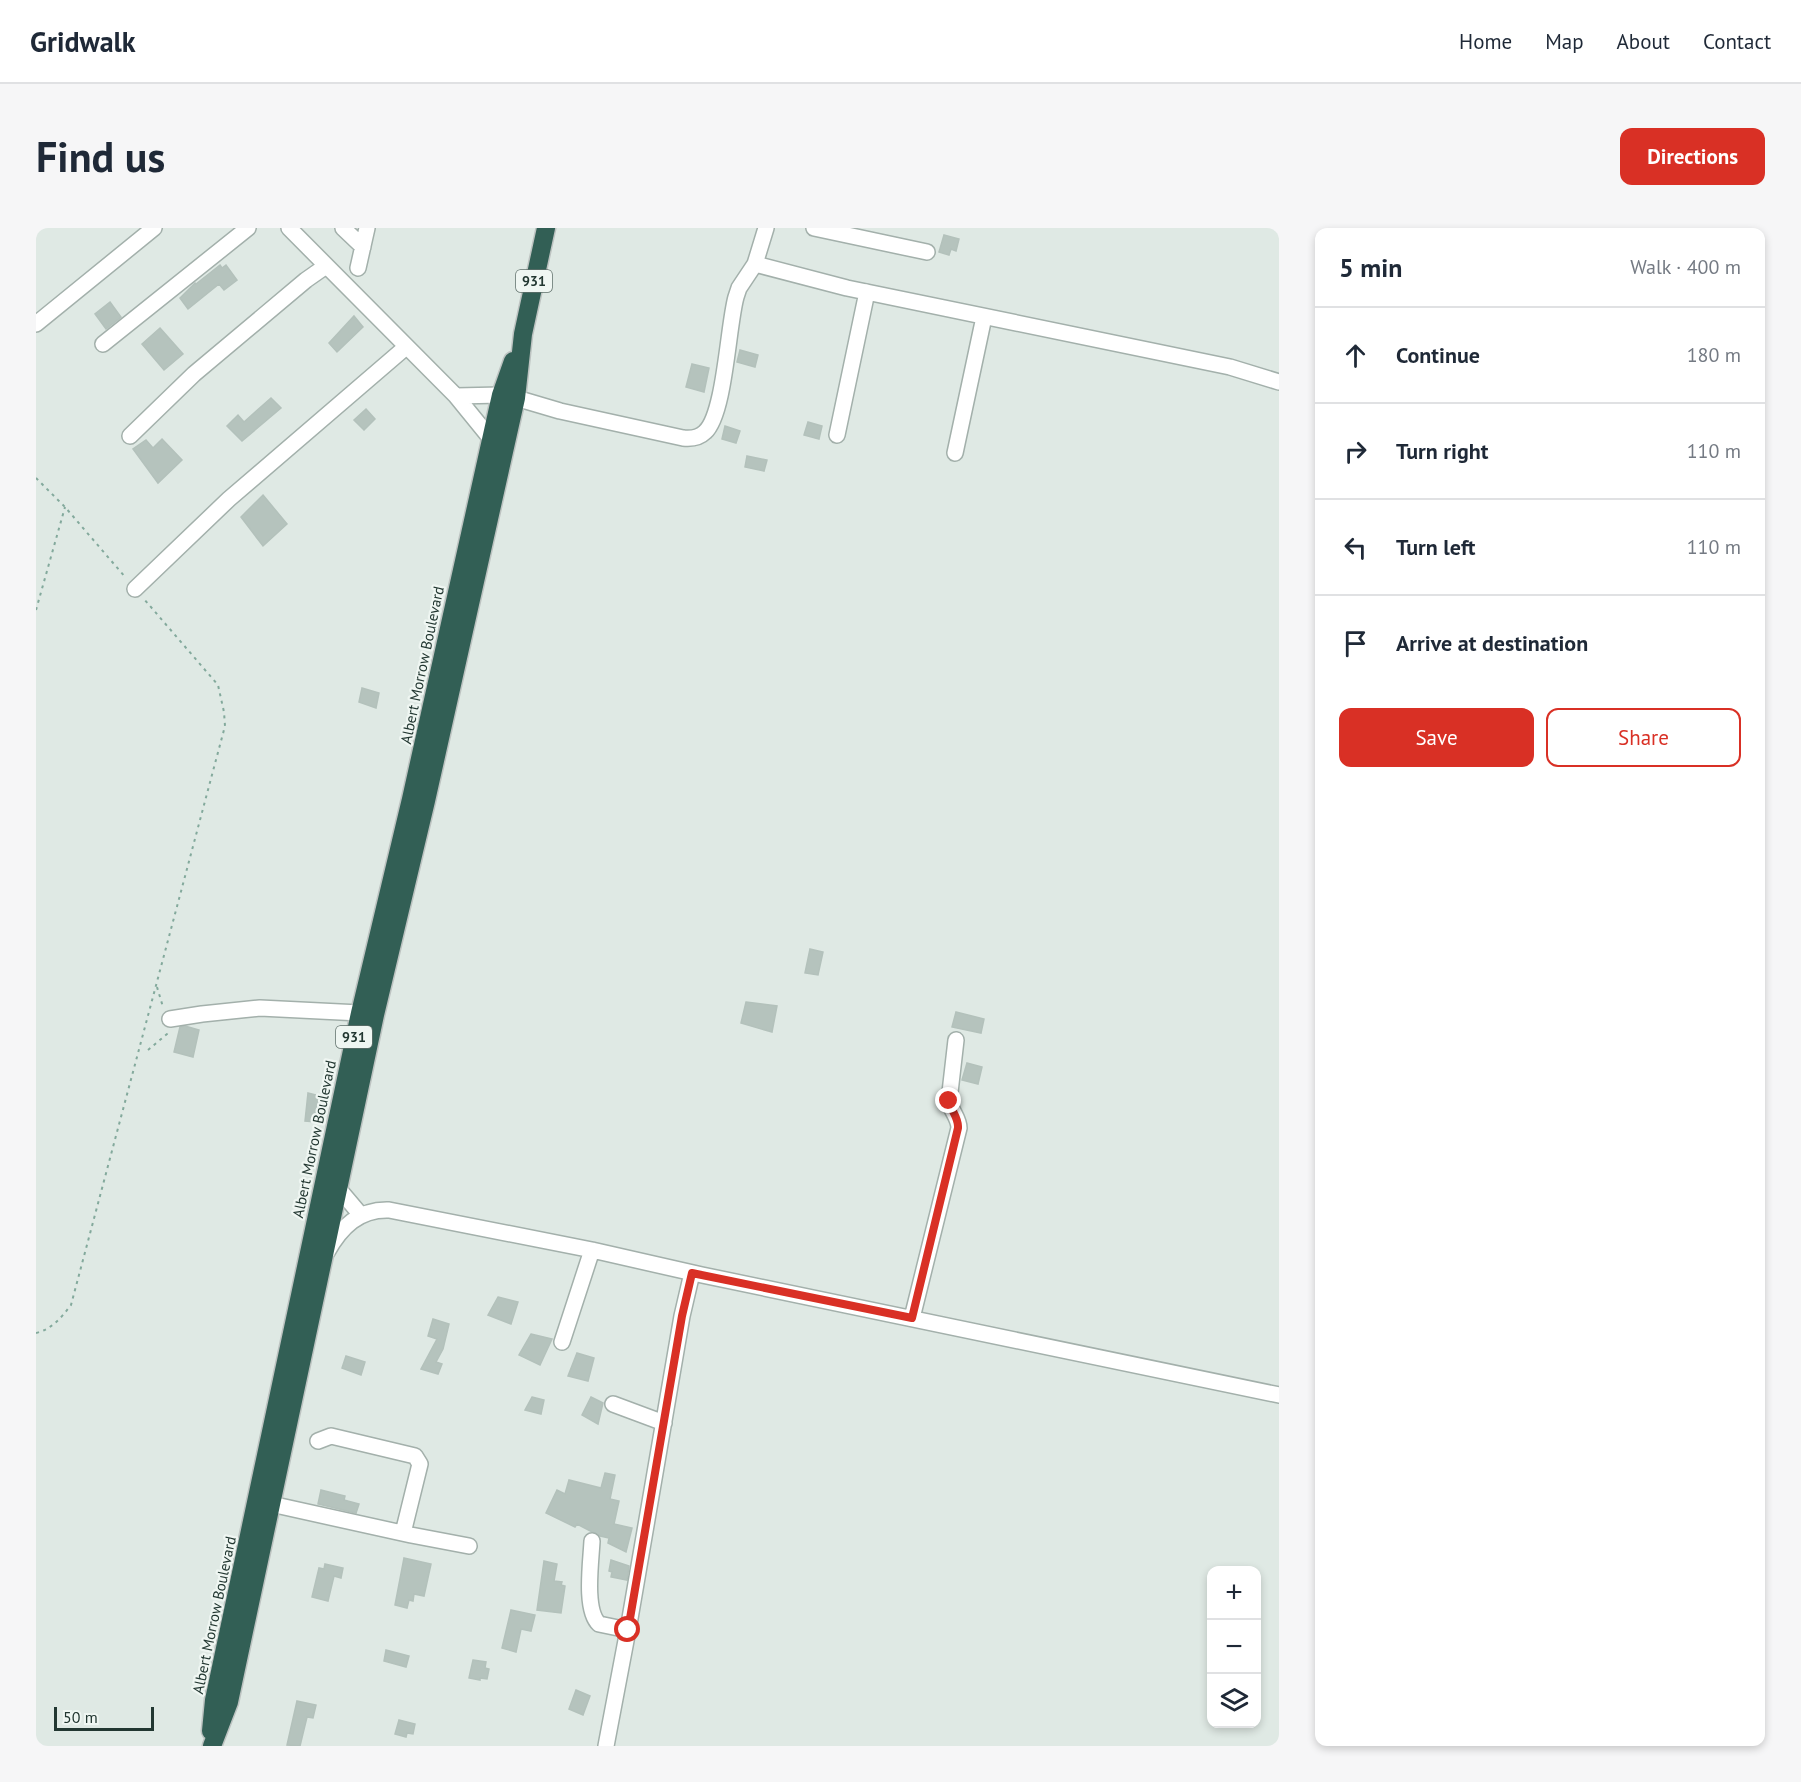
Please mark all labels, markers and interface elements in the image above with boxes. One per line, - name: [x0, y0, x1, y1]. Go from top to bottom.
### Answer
- text: Gridwalk: [30, 23, 136, 60]
- text: Home: [1459, 28, 1512, 55]
- text: Map: [1545, 28, 1584, 55]
- text: About: [1617, 28, 1670, 55]
- text: Contact: [1703, 28, 1771, 55]
- button: Directions: [1620, 128, 1765, 185]
- text: Find us: [36, 129, 165, 184]
- text: 5 min: [1339, 251, 1402, 284]
- text: Walk · 400 m: [1630, 254, 1741, 280]
- road number: 931: [516, 270, 552, 292]
- icon: ahead: [1339, 339, 1372, 372]
- text: Continue: [1396, 341, 1480, 369]
- text: 180 m: [1687, 342, 1741, 368]
- icon: right: [1339, 435, 1372, 468]
- text: Turn right: [1396, 437, 1488, 465]
- text: 110 m: [1687, 438, 1741, 464]
- icon: left: [1339, 531, 1372, 564]
- text: Turn left: [1396, 533, 1476, 561]
- text: 110 m: [1687, 534, 1741, 560]
- street label: Albert Morrow Boulevard: [396, 584, 448, 746]
- icon: arrive: [1339, 627, 1372, 660]
- text: Arrive at destination: [1396, 629, 1588, 657]
- button: Save: [1339, 708, 1534, 767]
- button: Share: [1546, 708, 1741, 767]
- road number: 931: [336, 1026, 372, 1048]
- street label: Albert Morrow Boulevard: [288, 1058, 340, 1220]
- route end: [935, 1087, 961, 1113]
- street label: Albert Morrow Boulevard: [188, 1534, 240, 1696]
- map controls: [1207, 1566, 1261, 1728]
- button: +: [1207, 1566, 1261, 1620]
- route start: [614, 1616, 640, 1642]
- button: −: [1207, 1620, 1261, 1674]
- button: layers: [1207, 1674, 1261, 1728]
- scale bar: [54, 1704, 154, 1732]
- text: 50 m: [63, 1707, 98, 1727]

